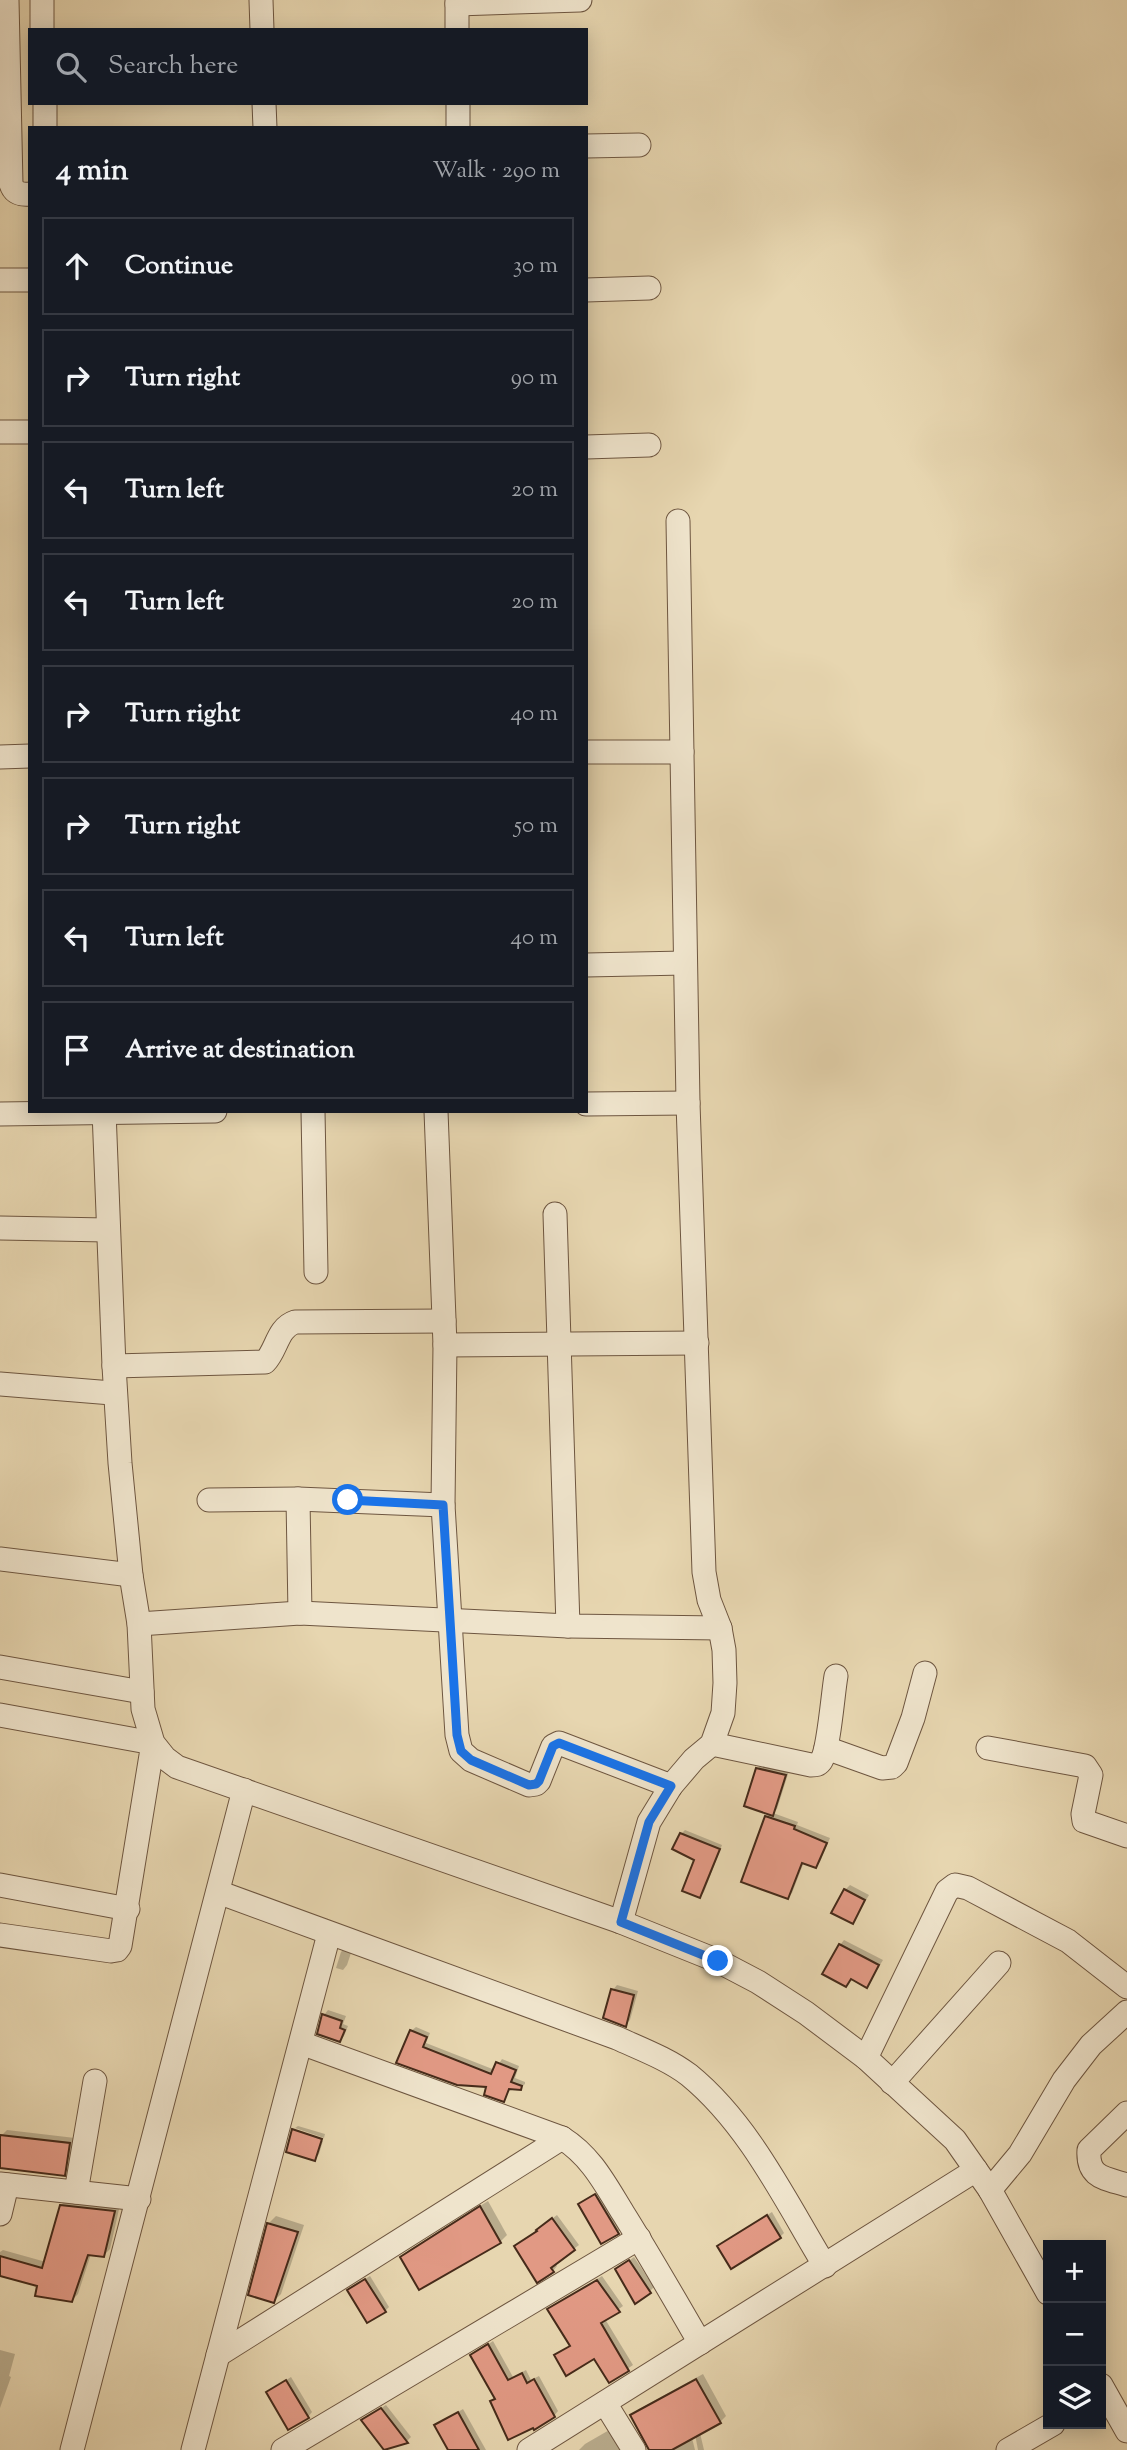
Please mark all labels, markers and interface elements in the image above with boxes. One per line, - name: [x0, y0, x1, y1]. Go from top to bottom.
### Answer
- search box: [28, 28, 588, 105]
- icon: search: [52, 48, 90, 86]
- text: Search here: [108, 48, 238, 85]
- text: 4 min: [56, 150, 129, 193]
- text: Walk · 290 m: [432, 155, 560, 188]
- icon: ahead: [58, 247, 96, 285]
- text: Continue: [125, 248, 233, 285]
- text: 30 m: [513, 250, 558, 283]
- icon: right: [58, 359, 96, 397]
- text: Turn right: [125, 360, 240, 397]
- text: 90 m: [511, 362, 558, 395]
- icon: left: [58, 471, 96, 509]
- text: Turn left: [125, 472, 224, 509]
- text: 20 m: [511, 474, 558, 507]
- icon: left: [58, 583, 96, 621]
- text: Turn left: [125, 584, 224, 621]
- text: 20 m: [511, 586, 558, 619]
- icon: right: [58, 695, 96, 733]
- text: Turn right: [125, 696, 240, 733]
- text: 40 m: [511, 698, 558, 731]
- icon: right: [58, 807, 96, 845]
- text: Turn right: [125, 808, 240, 845]
- text: 50 m: [514, 810, 558, 843]
- icon: left: [58, 919, 96, 957]
- text: Turn left: [125, 920, 224, 957]
- text: 40 m: [511, 922, 558, 955]
- icon: arrive: [58, 1031, 96, 1069]
- text: Arrive at destination: [125, 1032, 355, 1069]
- route start: [332, 1484, 363, 1515]
- route end: [702, 1945, 733, 1976]
- map controls: [1043, 2240, 1106, 2429]
- button: +: [1043, 2240, 1106, 2303]
- button: −: [1043, 2303, 1106, 2366]
- button: layers: [1043, 2366, 1106, 2429]

